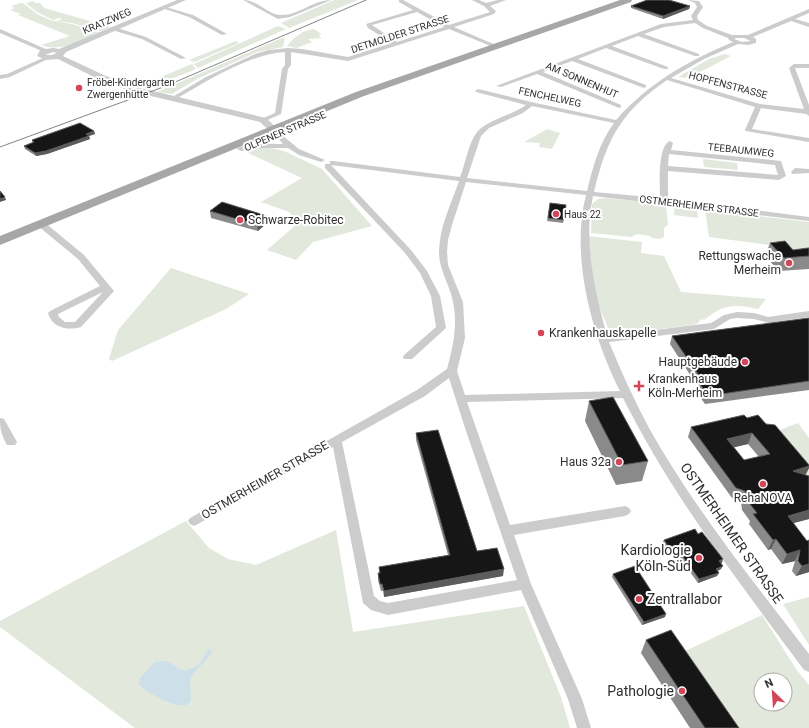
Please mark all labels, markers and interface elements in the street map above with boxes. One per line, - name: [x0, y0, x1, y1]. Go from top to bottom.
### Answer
- street label: KRATZWEG: [81, 6, 133, 36]
- street label: DETMOLDER STRASSE: [350, 13, 451, 55]
- street label: AM SONNENHUT: [544, 60, 620, 100]
- street label: HOPFENSTRASSE: [688, 69, 769, 101]
- place label: Fröbel-Kindergarten Zwergenhütte: [87, 77, 175, 100]
- marker: Fröbel-Kindergarten Zwergenhütte: [74, 83, 84, 93]
- street label: FENCHELWEG: [518, 85, 582, 109]
- street label: OLPENER STRASSE: [242, 109, 328, 153]
- street label: TEEBAUMWEG: [707, 141, 775, 159]
- street label: OSTMERHEIMER STRASSE: [639, 193, 760, 219]
- marker: Haus 22: [551, 209, 561, 219]
- place label: Haus 22: [564, 209, 601, 220]
- place label: Schwarze-Robitec: [248, 213, 344, 227]
- marker: Schwarze-Robitec: [235, 215, 245, 225]
- place label: Rettungswache Merheim: [698, 249, 781, 277]
- marker: Rettungswache Merheim: [784, 258, 794, 268]
- place label: Krankenhauskapelle: [549, 326, 656, 340]
- marker: Krankenhauskapelle: [536, 328, 546, 338]
- place label: Hauptgebäude: [659, 355, 737, 369]
- marker: Hauptgebäude: [740, 357, 750, 367]
- place label: Krankenhaus Köln-Merheim: [648, 372, 722, 400]
- marker: Krankenhaus Köln-Merheim: [633, 380, 645, 392]
- street label: OSTMERHEIMER STRASSE: [199, 438, 331, 522]
- place label: Haus 32a: [560, 455, 611, 469]
- marker: Haus 32a: [614, 457, 624, 467]
- street label: OSTMERHEIMER STRASSE: [677, 460, 787, 606]
- marker: RehaNOVA: [758, 479, 768, 489]
- place label: RehaNOVA: [734, 491, 792, 505]
- place label: Kardiologie Köln-Süd: [621, 542, 691, 574]
- marker: Kardiologie Köln-Süd: [694, 553, 704, 563]
- place label: Zentrallabor: [647, 591, 722, 607]
- marker: Zentrallabor: [634, 594, 644, 604]
- north arrow: [753, 672, 793, 712]
- text: N: [763, 676, 775, 691]
- place label: Pathologie: [607, 683, 674, 699]
- marker: Pathologie: [677, 686, 687, 696]

